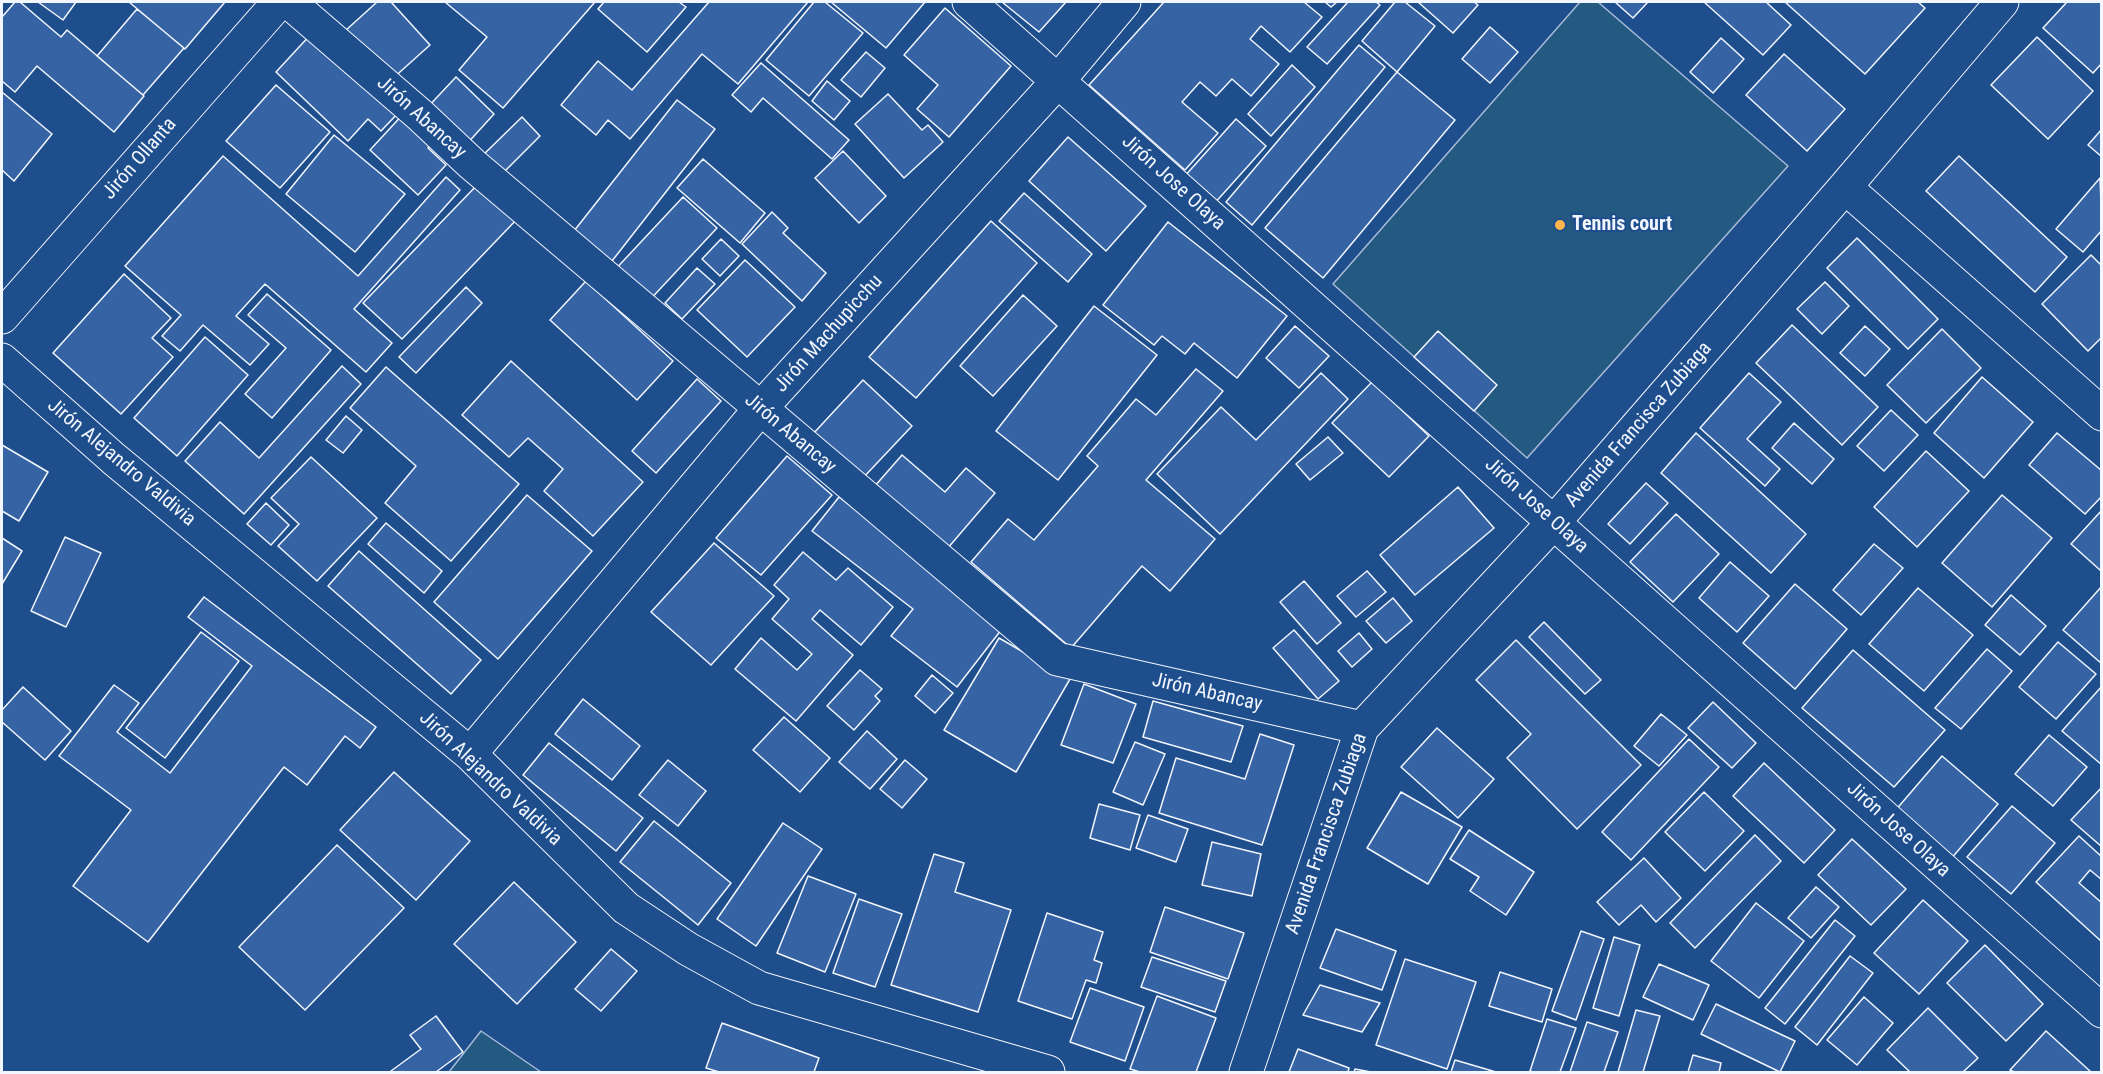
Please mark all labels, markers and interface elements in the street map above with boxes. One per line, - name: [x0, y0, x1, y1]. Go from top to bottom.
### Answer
- street label: Jirón Abancay: [371, 72, 471, 164]
- street label: Jirón Ollanta: [98, 113, 182, 205]
- street label: Jirón Jose Olaya: [1116, 130, 1230, 236]
- place label: Tennis court: [1572, 213, 1672, 237]
- marker: Tennis court: [1553, 218, 1567, 232]
- street label: Jirón Machupicchu: [770, 270, 888, 398]
- street label: Avenida Francisca Zubiaga: [1561, 337, 1717, 513]
- street label: Jirón Abancay: [739, 389, 841, 479]
- street label: Jirón Alejandro Valdivia: [42, 394, 200, 532]
- street label: Jirón Jose Olaya: [1479, 453, 1593, 559]
- street label: Jirón Abancay: [1150, 669, 1264, 717]
- street label: Jirón Alejandro Valdivia: [414, 707, 566, 851]
- street label: Avenida Francisca Zubiaga: [1281, 730, 1373, 938]
- street label: Jirón Jose Olaya: [1841, 777, 1955, 883]

